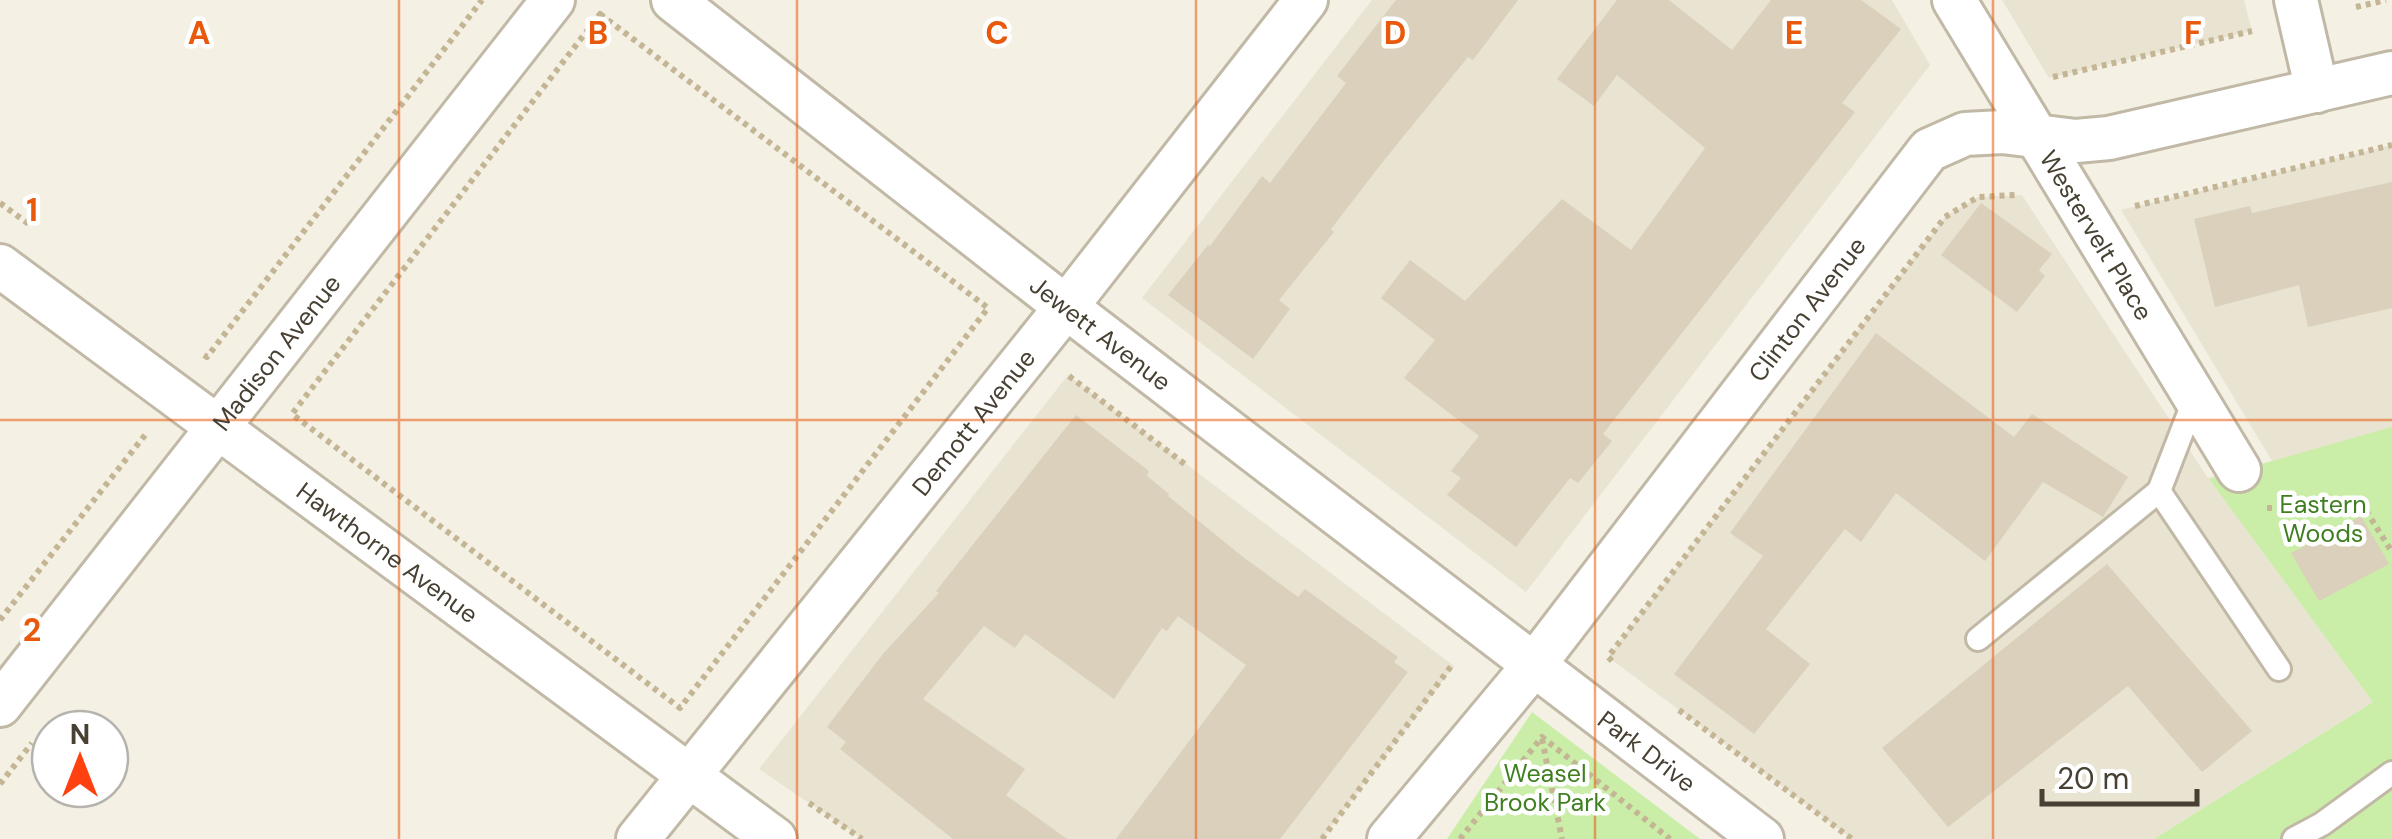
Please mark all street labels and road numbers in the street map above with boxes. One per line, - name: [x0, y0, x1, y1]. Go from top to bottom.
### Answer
- street label: Westervelt Place: [2032, 144, 2161, 326]
- street label: Clinton Avenue: [1741, 230, 1873, 388]
- street label: Madison Avenue: [205, 268, 348, 437]
- street label: Jewett Avenue: [1023, 268, 1178, 398]
- street label: Demott Avenue: [904, 342, 1042, 502]
- street label: Hawthorne Avenue: [290, 474, 485, 631]
- street label: Park Drive: [1591, 703, 1703, 799]

